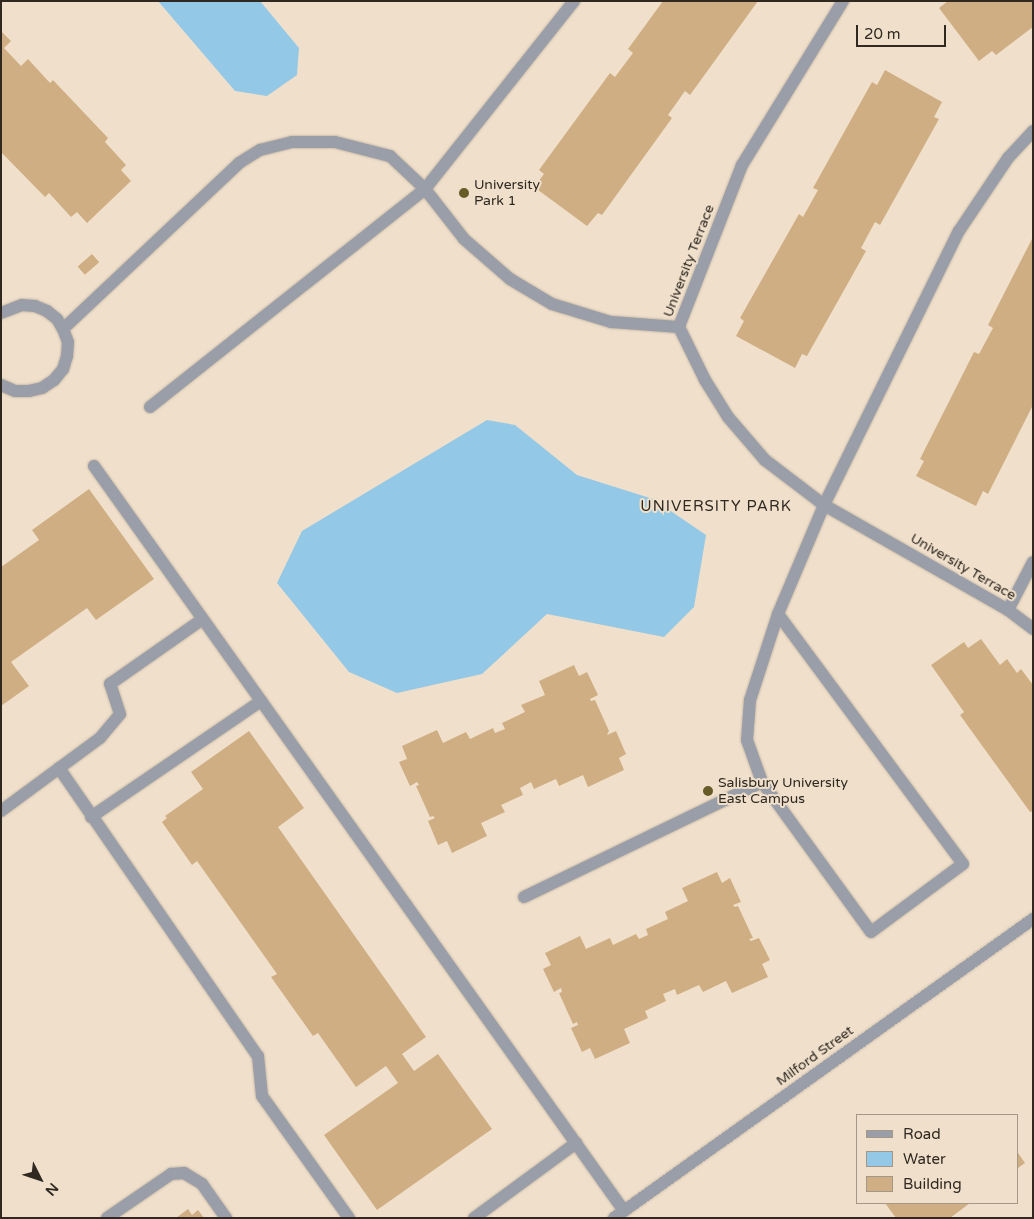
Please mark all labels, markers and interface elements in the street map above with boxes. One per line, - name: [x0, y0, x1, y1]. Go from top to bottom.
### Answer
- scale bar: [859, 15, 949, 47]
- text: 20 m: [864, 25, 901, 43]
- place label: University Park 1: [474, 177, 540, 210]
- marker: University Park 1: [458, 187, 470, 199]
- street label: University Terrace: [660, 202, 718, 320]
- district label: UNIVERSITY PARK: [638, 498, 794, 516]
- street label: University Terrace: [907, 530, 1019, 604]
- place label: Salisbury University East Campus: [718, 775, 848, 808]
- marker: Salisbury University East Campus: [702, 785, 714, 797]
- street label: Milford Street: [773, 1022, 857, 1090]
- legend: [856, 1114, 1019, 1204]
- text: Road: [903, 1125, 941, 1143]
- text: Water: [903, 1150, 946, 1168]
- north arrow: [15, 1154, 65, 1204]
- text: Building: [903, 1175, 962, 1193]
- text: N: [42, 1179, 62, 1199]

